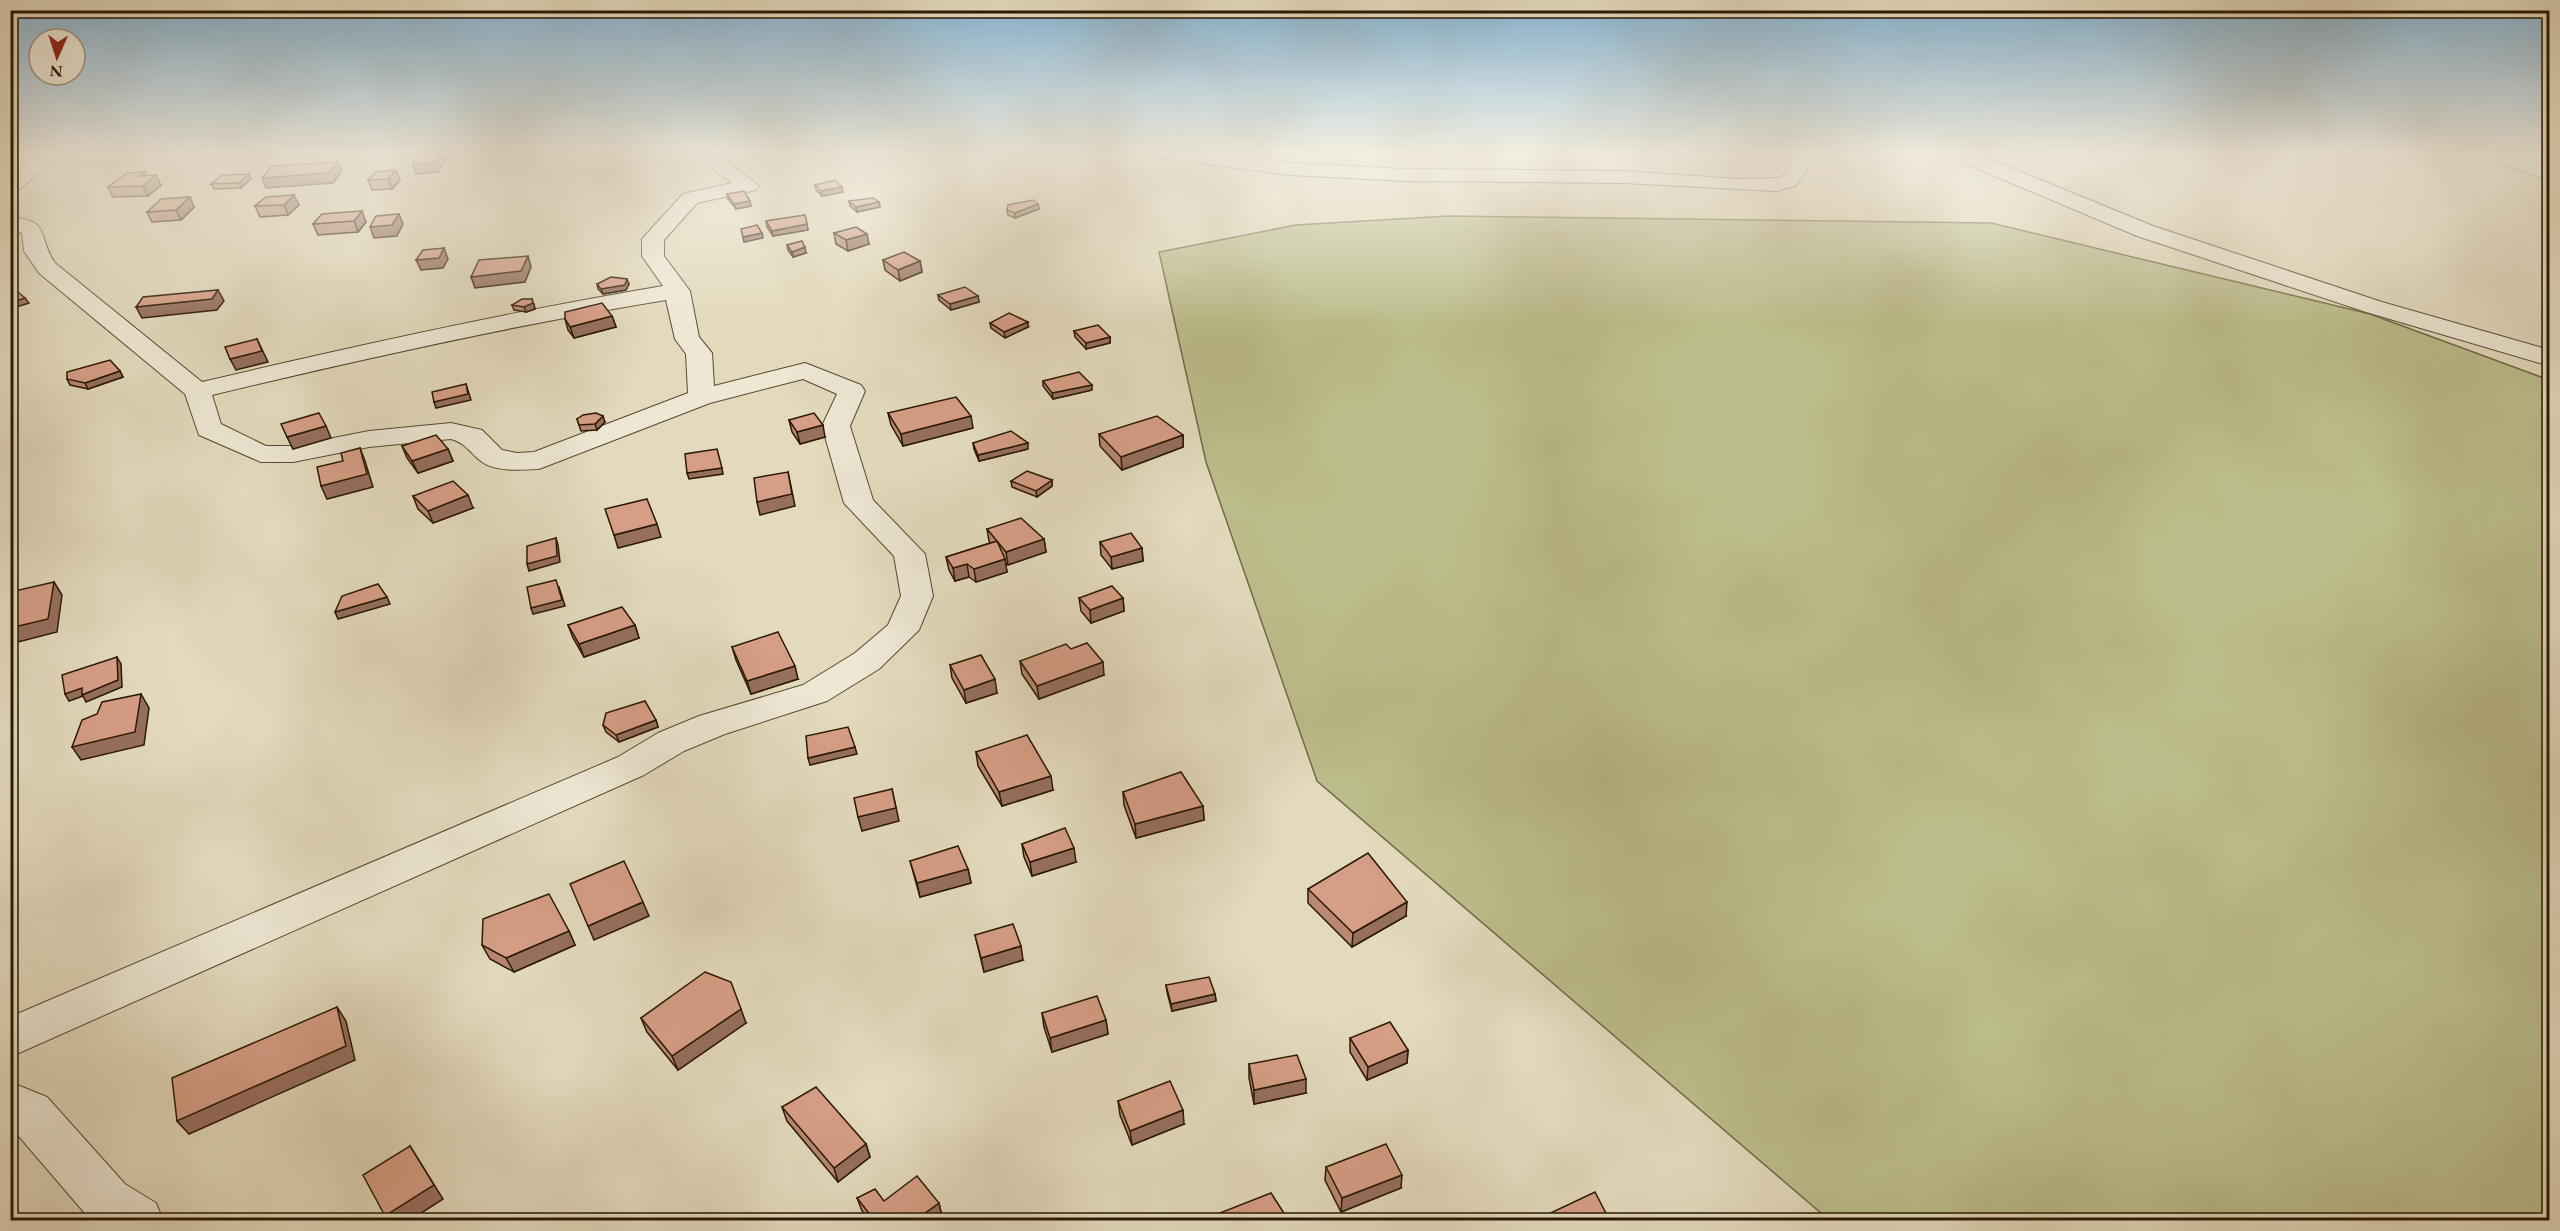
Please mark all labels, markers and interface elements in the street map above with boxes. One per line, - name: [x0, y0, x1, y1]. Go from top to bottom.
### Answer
- north arrow: [27, 27, 87, 87]
- text: N: [49, 61, 63, 82]

